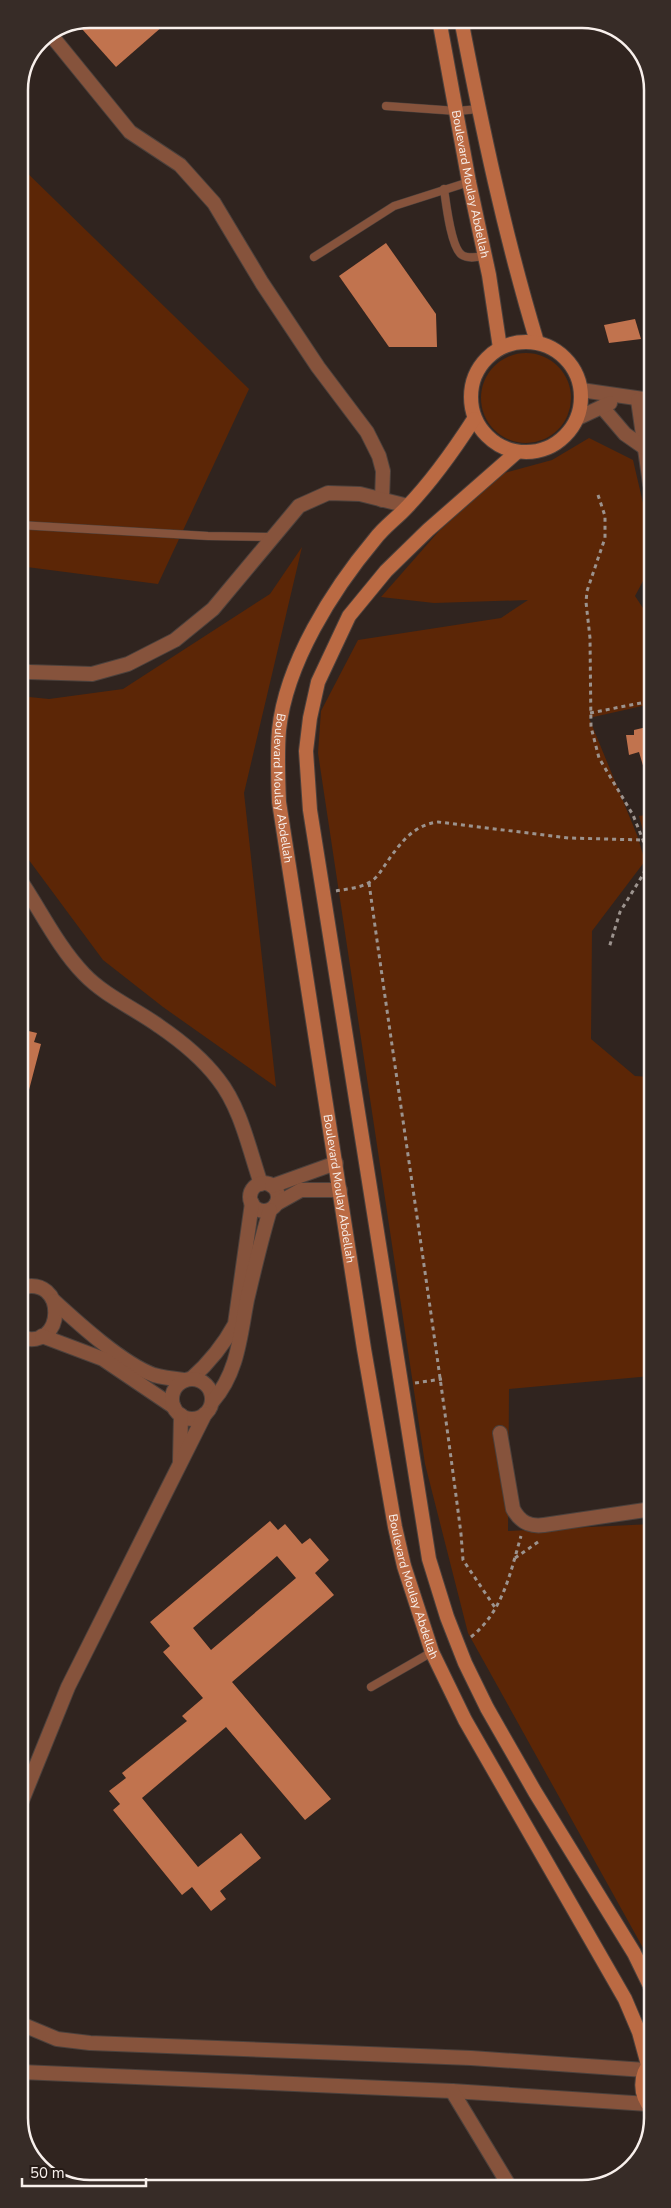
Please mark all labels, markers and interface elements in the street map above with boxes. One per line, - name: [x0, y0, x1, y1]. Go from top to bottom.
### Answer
- street label: Boulevard Moulay Abdellah: [448, 109, 493, 259]
- street label: Boulevard Moulay Abdellah: [270, 712, 296, 864]
- street label: Boulevard Moulay Abdellah: [320, 1113, 359, 1264]
- street label: Boulevard Moulay Abdellah: [385, 1513, 442, 1662]
- scale bar: [22, 2156, 146, 2188]
- text: 50 m: [30, 2163, 65, 2183]

